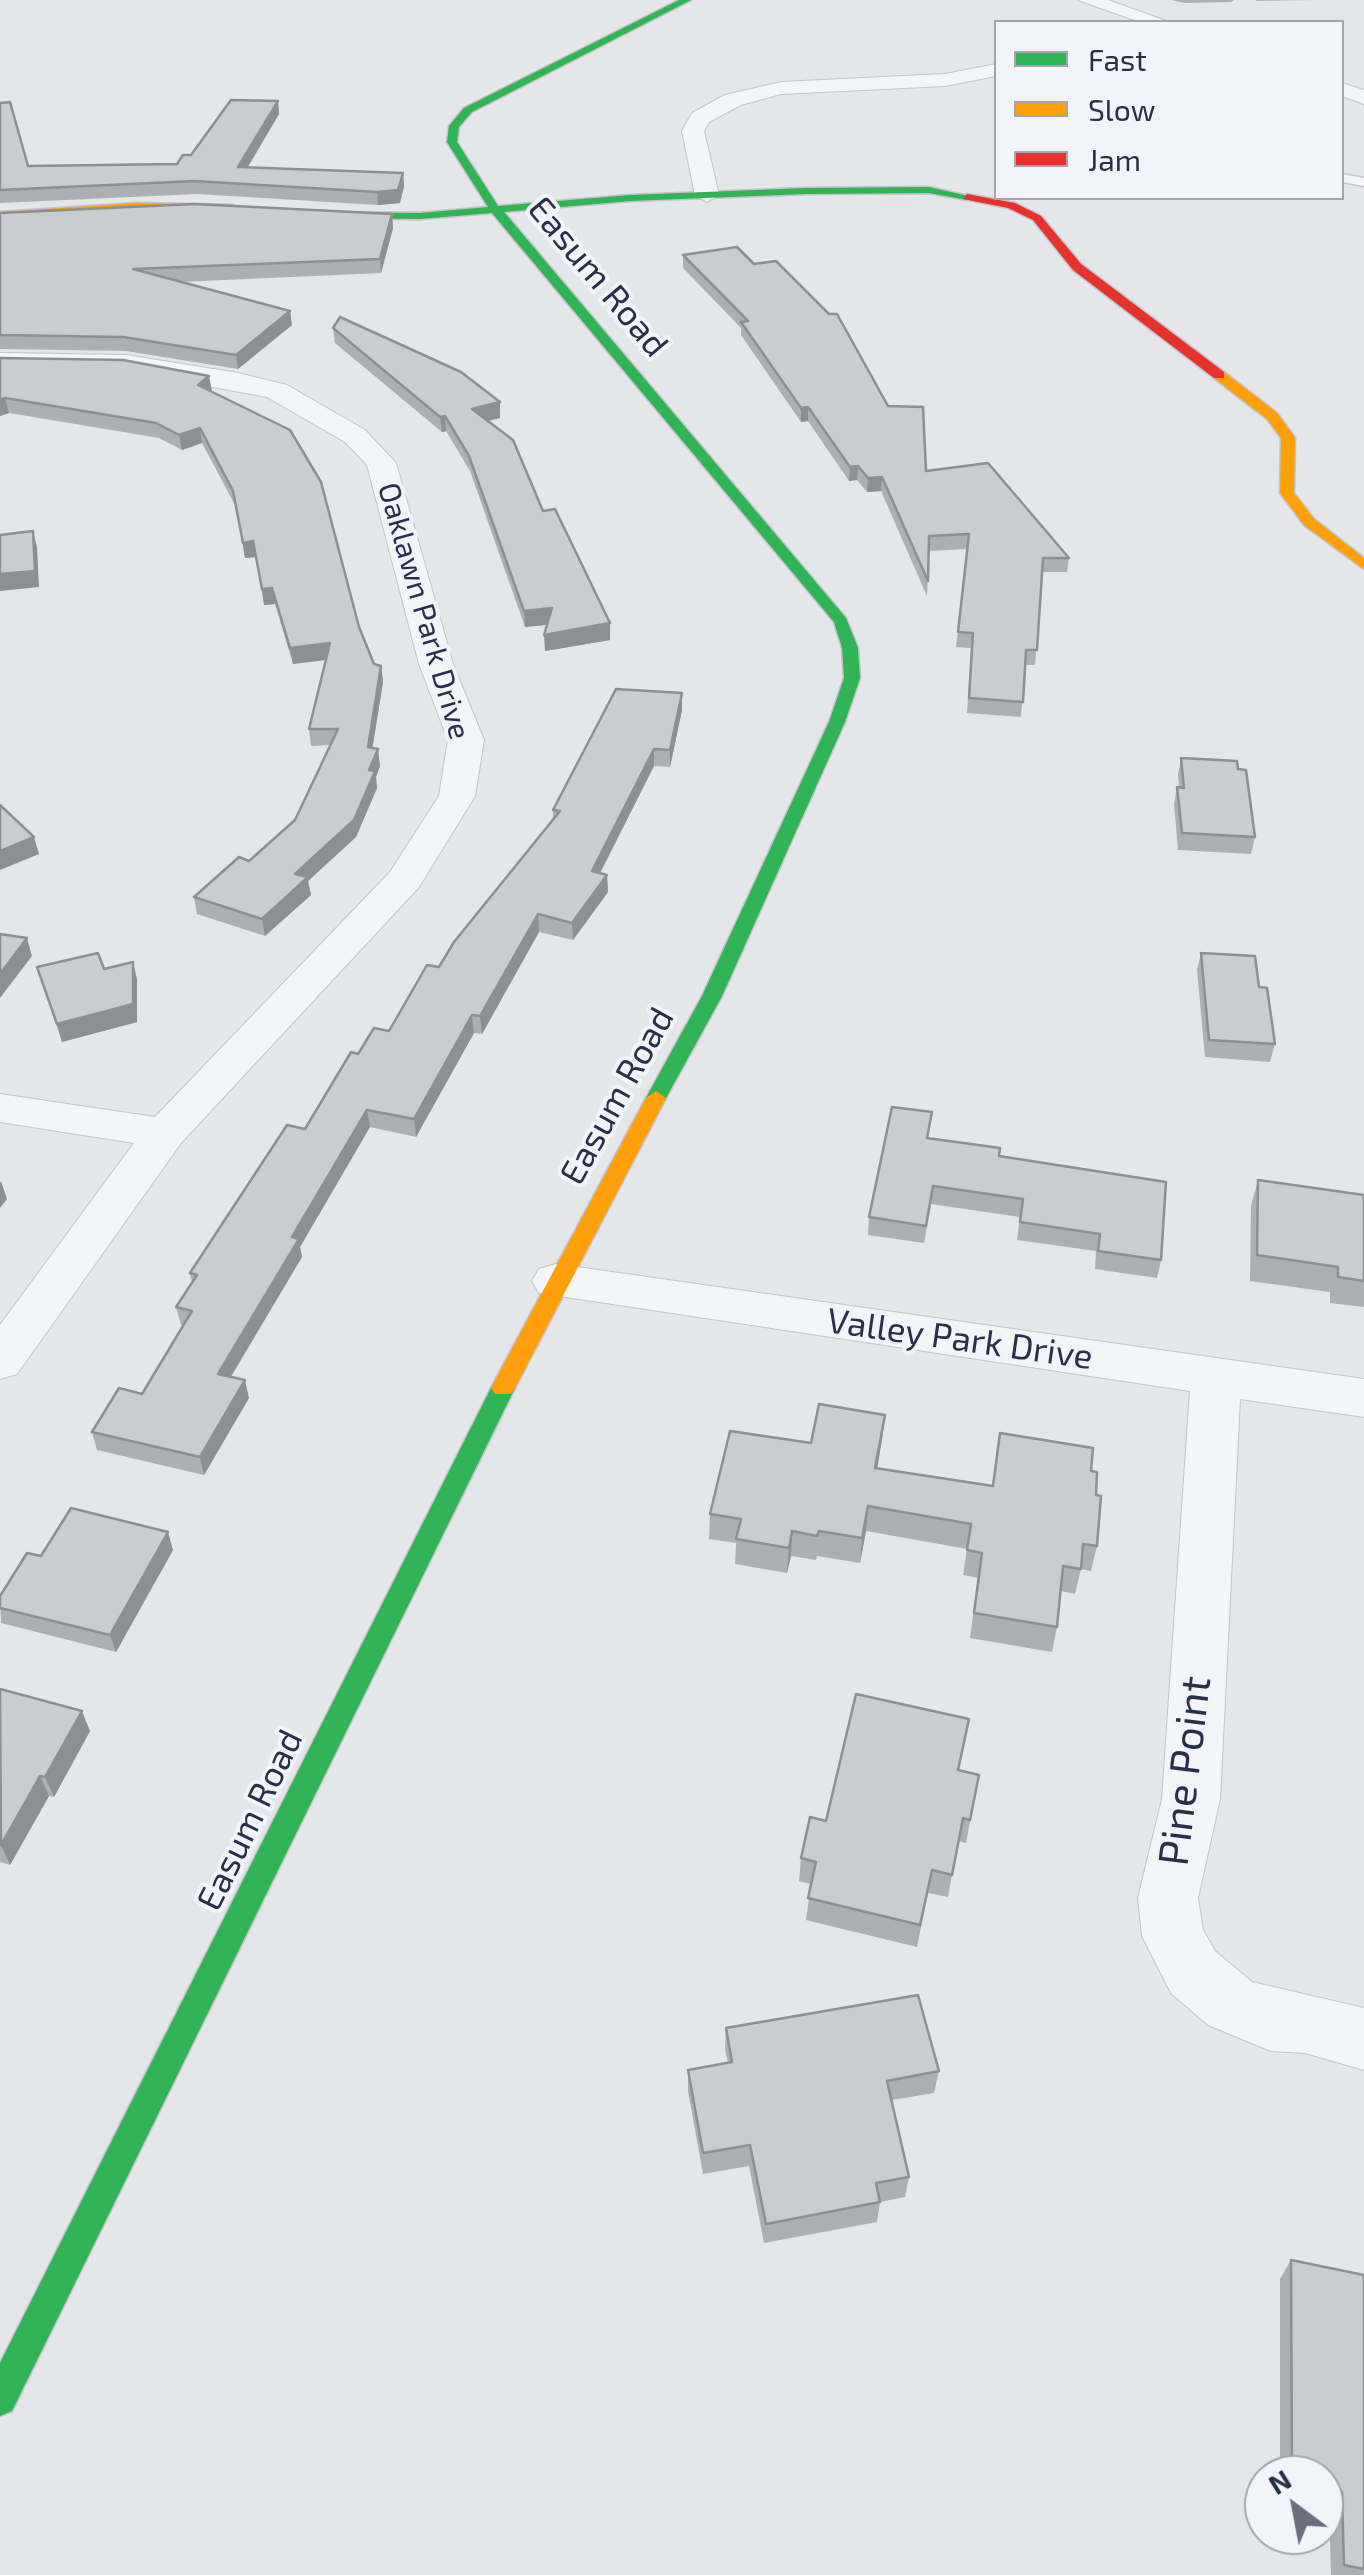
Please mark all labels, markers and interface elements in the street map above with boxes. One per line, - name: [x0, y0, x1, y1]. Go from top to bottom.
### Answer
- legend: [994, 20, 1344, 200]
- text: Fast: [1088, 41, 1147, 77]
- text: Slow: [1088, 91, 1155, 127]
- text: Jam: [1088, 141, 1141, 177]
- street label: Easum Road: [519, 189, 677, 365]
- street label: Oaklawn Park Drive: [370, 479, 478, 743]
- street label: Easum Road: [551, 1000, 683, 1192]
- street label: Valley Park Drive: [824, 1300, 1096, 1378]
- street label: Pine Point: [1148, 1673, 1222, 1869]
- street label: Easum Road: [188, 1723, 312, 1917]
- north arrow: [1244, 2455, 1344, 2555]
- text: N: [1262, 2461, 1297, 2501]

